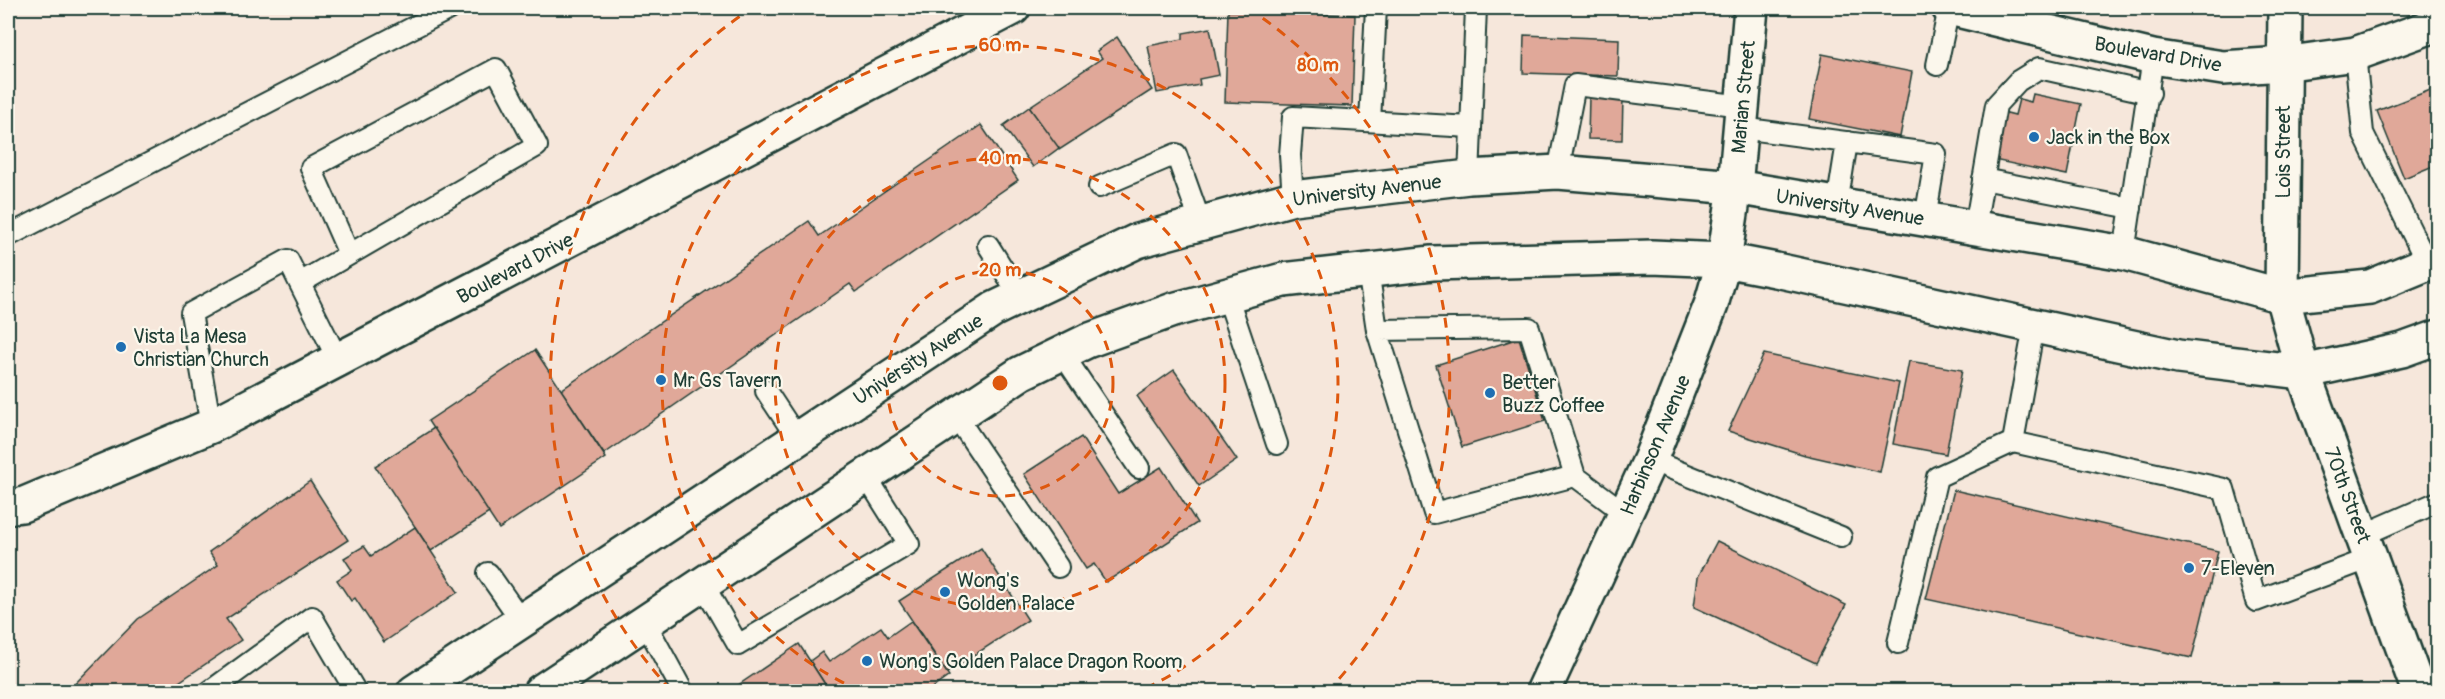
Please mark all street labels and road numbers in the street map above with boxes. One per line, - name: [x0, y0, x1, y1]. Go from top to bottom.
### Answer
- street label: Boulevard Drive: [2092, 31, 2224, 78]
- street label: Marian Street: [1726, 39, 1761, 154]
- street label: Lois Street: [2271, 105, 2296, 199]
- street label: University Avenue: [1291, 169, 1443, 212]
- street label: University Avenue: [1774, 183, 1926, 232]
- street label: Boulevard Drive: [453, 227, 578, 310]
- street label: University Avenue: [849, 308, 988, 411]
- street label: Harbinson Avenue: [1615, 371, 1696, 519]
- street label: 70th Street: [2319, 444, 2377, 547]

